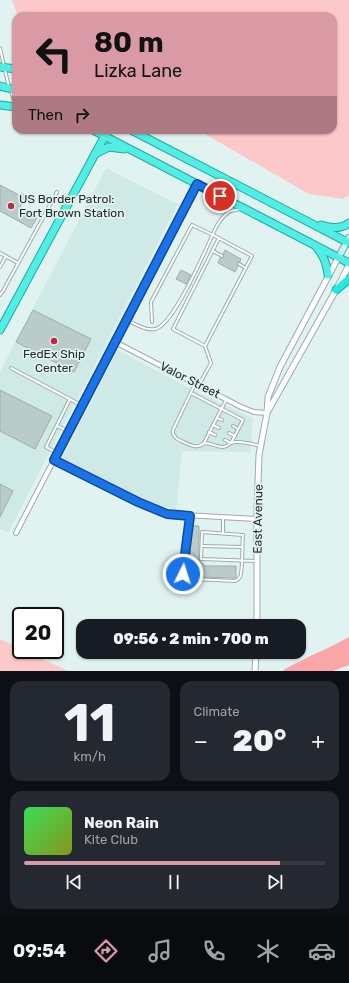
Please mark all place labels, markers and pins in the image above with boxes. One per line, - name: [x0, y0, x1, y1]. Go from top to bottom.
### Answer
- pin: [203, 179, 237, 213]
- place label: US Border Patrol: Fort Brown Station: [19, 192, 124, 220]
- marker: US Border Patrol: Fort Brown Station: [6, 201, 16, 211]
- marker: FedEx Ship Center: [49, 336, 59, 346]
- place label: FedEx Ship Center: [23, 347, 85, 375]

